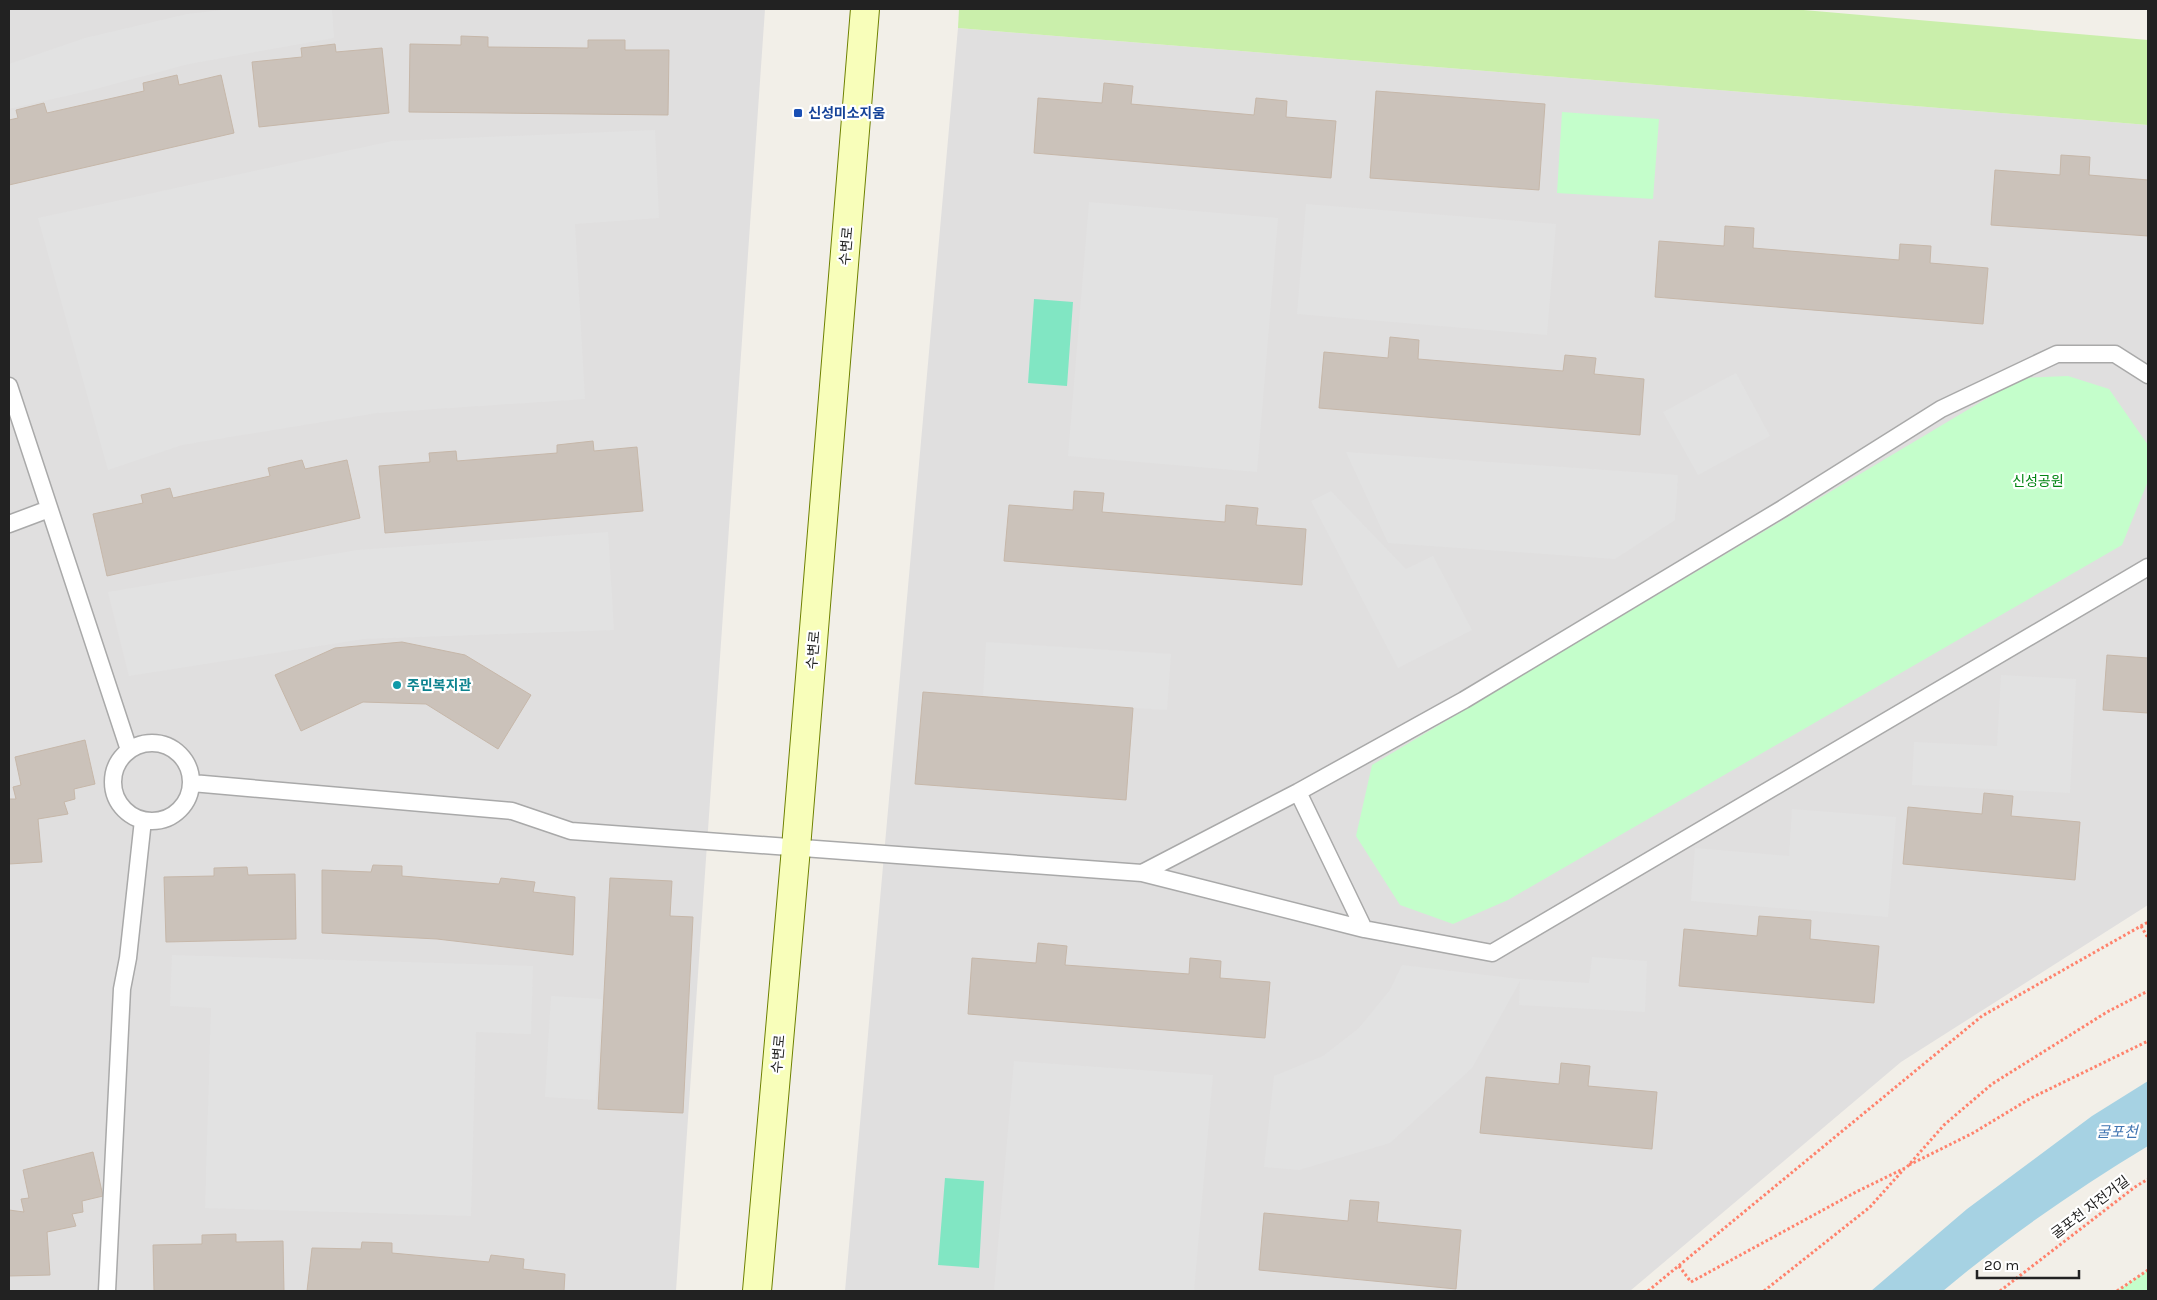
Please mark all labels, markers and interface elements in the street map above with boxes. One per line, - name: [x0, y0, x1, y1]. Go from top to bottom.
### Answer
- place label: 신성미소지움: [808, 105, 885, 122]
- marker: 신성미소지움: [792, 107, 804, 119]
- street label: 수변로: [836, 226, 857, 266]
- park label: 신성공원: [2012, 473, 2064, 490]
- street label: 수변로: [803, 630, 824, 670]
- place label: 주민복지관: [407, 677, 472, 694]
- marker: 주민복지관: [391, 679, 403, 691]
- street label: 수변로: [768, 1034, 789, 1074]
- water label: 굴포천: [2096, 1123, 2140, 1141]
- street label: 굴포천 자전거길: [2048, 1172, 2133, 1242]
- scale bar: [1977, 1248, 2080, 1280]
- text: 20 m: [1984, 1256, 2019, 1274]

